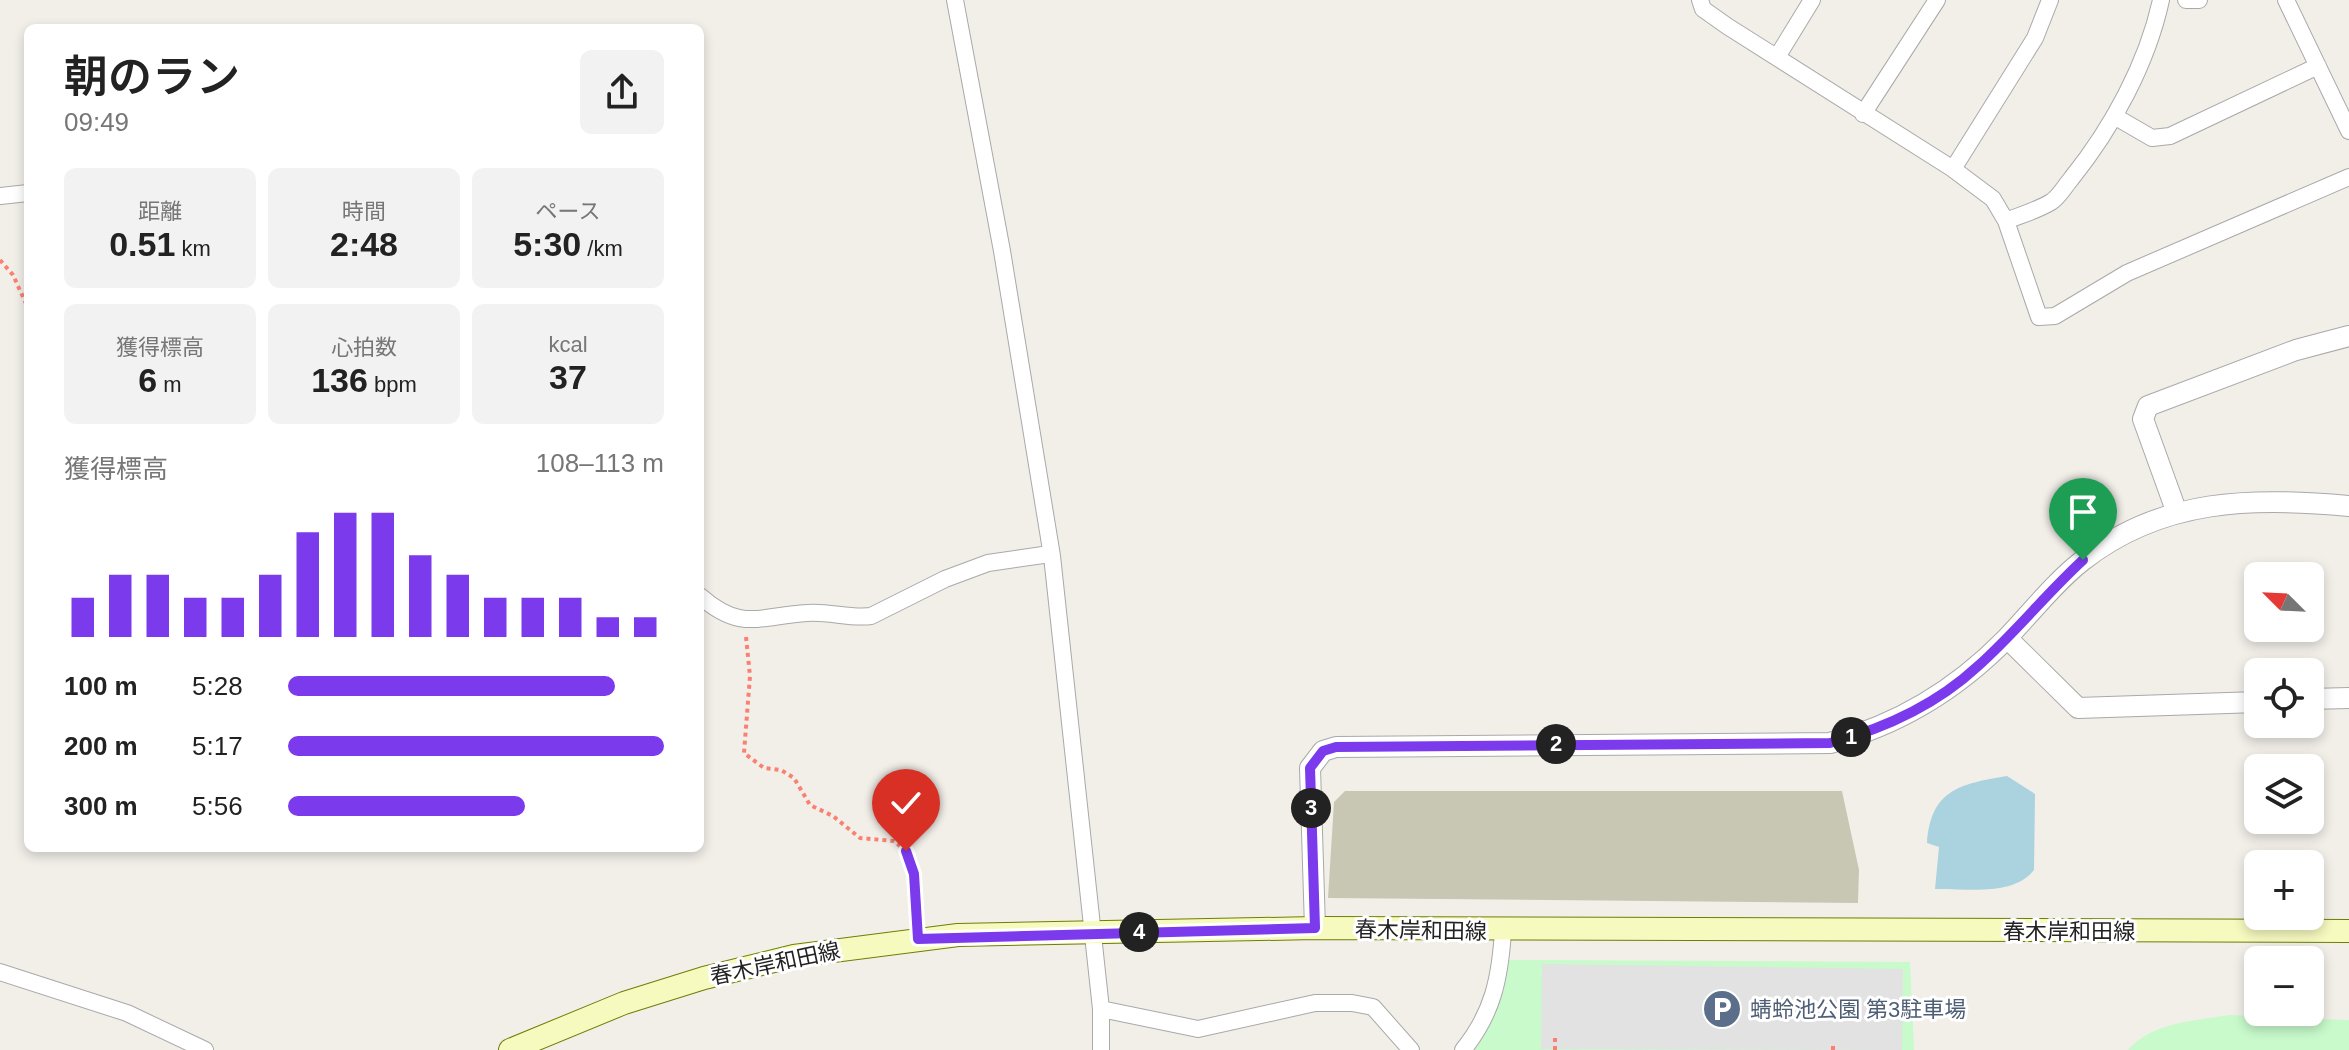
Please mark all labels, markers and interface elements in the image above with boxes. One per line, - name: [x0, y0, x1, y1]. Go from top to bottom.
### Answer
- button: share: [580, 50, 664, 134]
- text: 朝のラン: [64, 52, 240, 101]
- text: 09:49: [64, 107, 129, 137]
- text: 距離: [138, 199, 182, 224]
- text: 時間: [342, 199, 386, 224]
- text: ペース: [536, 199, 600, 224]
- text: 0.51: [109, 225, 175, 263]
- text: 2:48: [330, 225, 398, 263]
- text: 5:30: [513, 225, 581, 263]
- text: km: [175, 236, 211, 261]
- text: /km: [581, 236, 623, 261]
- text: kcal: [548, 332, 588, 357]
- text: 獲得標高: [116, 335, 204, 360]
- text: 心拍数: [331, 335, 397, 360]
- text: 37: [549, 358, 587, 396]
- text: 6: [138, 361, 157, 399]
- text: 136: [311, 361, 368, 399]
- text: m: [157, 372, 182, 397]
- text: bpm: [368, 372, 417, 397]
- text: 108–113 m: [536, 448, 664, 478]
- text: 獲得標高: [64, 454, 168, 484]
- pin: [2049, 478, 2117, 560]
- icon: arrive: [2061, 490, 2105, 534]
- north arrow: [2244, 562, 2324, 642]
- map controls: [2244, 562, 2324, 1026]
- button: locate: [2244, 658, 2324, 738]
- text: 100 m: [64, 671, 138, 701]
- text: 5:28: [192, 671, 243, 701]
- pin: 1: [1831, 717, 1871, 757]
- pin: 2: [1536, 724, 1576, 764]
- text: 1: [1845, 724, 1857, 749]
- text: 200 m: [64, 731, 138, 761]
- text: 5:17: [192, 731, 243, 761]
- text: 2: [1550, 731, 1562, 756]
- button: layers: [2244, 754, 2324, 834]
- pin: [872, 769, 940, 851]
- icon: check: [884, 781, 928, 825]
- pin: 3: [1291, 788, 1331, 828]
- text: 300 m: [64, 791, 138, 821]
- text: 5:56: [192, 791, 243, 821]
- text: 3: [1305, 795, 1317, 820]
- button: +: [2244, 850, 2324, 930]
- pin: 4: [1119, 912, 1159, 952]
- street label: 春木岸和田線: [1355, 917, 1487, 944]
- text: 4: [1133, 919, 1145, 944]
- street label: 春木岸和田線: [2003, 919, 2135, 944]
- street label: 春木岸和田線: [708, 938, 842, 989]
- button: −: [2244, 946, 2324, 1026]
- parking icon: 蜻蛉池公園 第3駐車場: [1701, 988, 1743, 1030]
- place label: 蜻蛉池公園 第3駐車場: [1750, 997, 1966, 1022]

